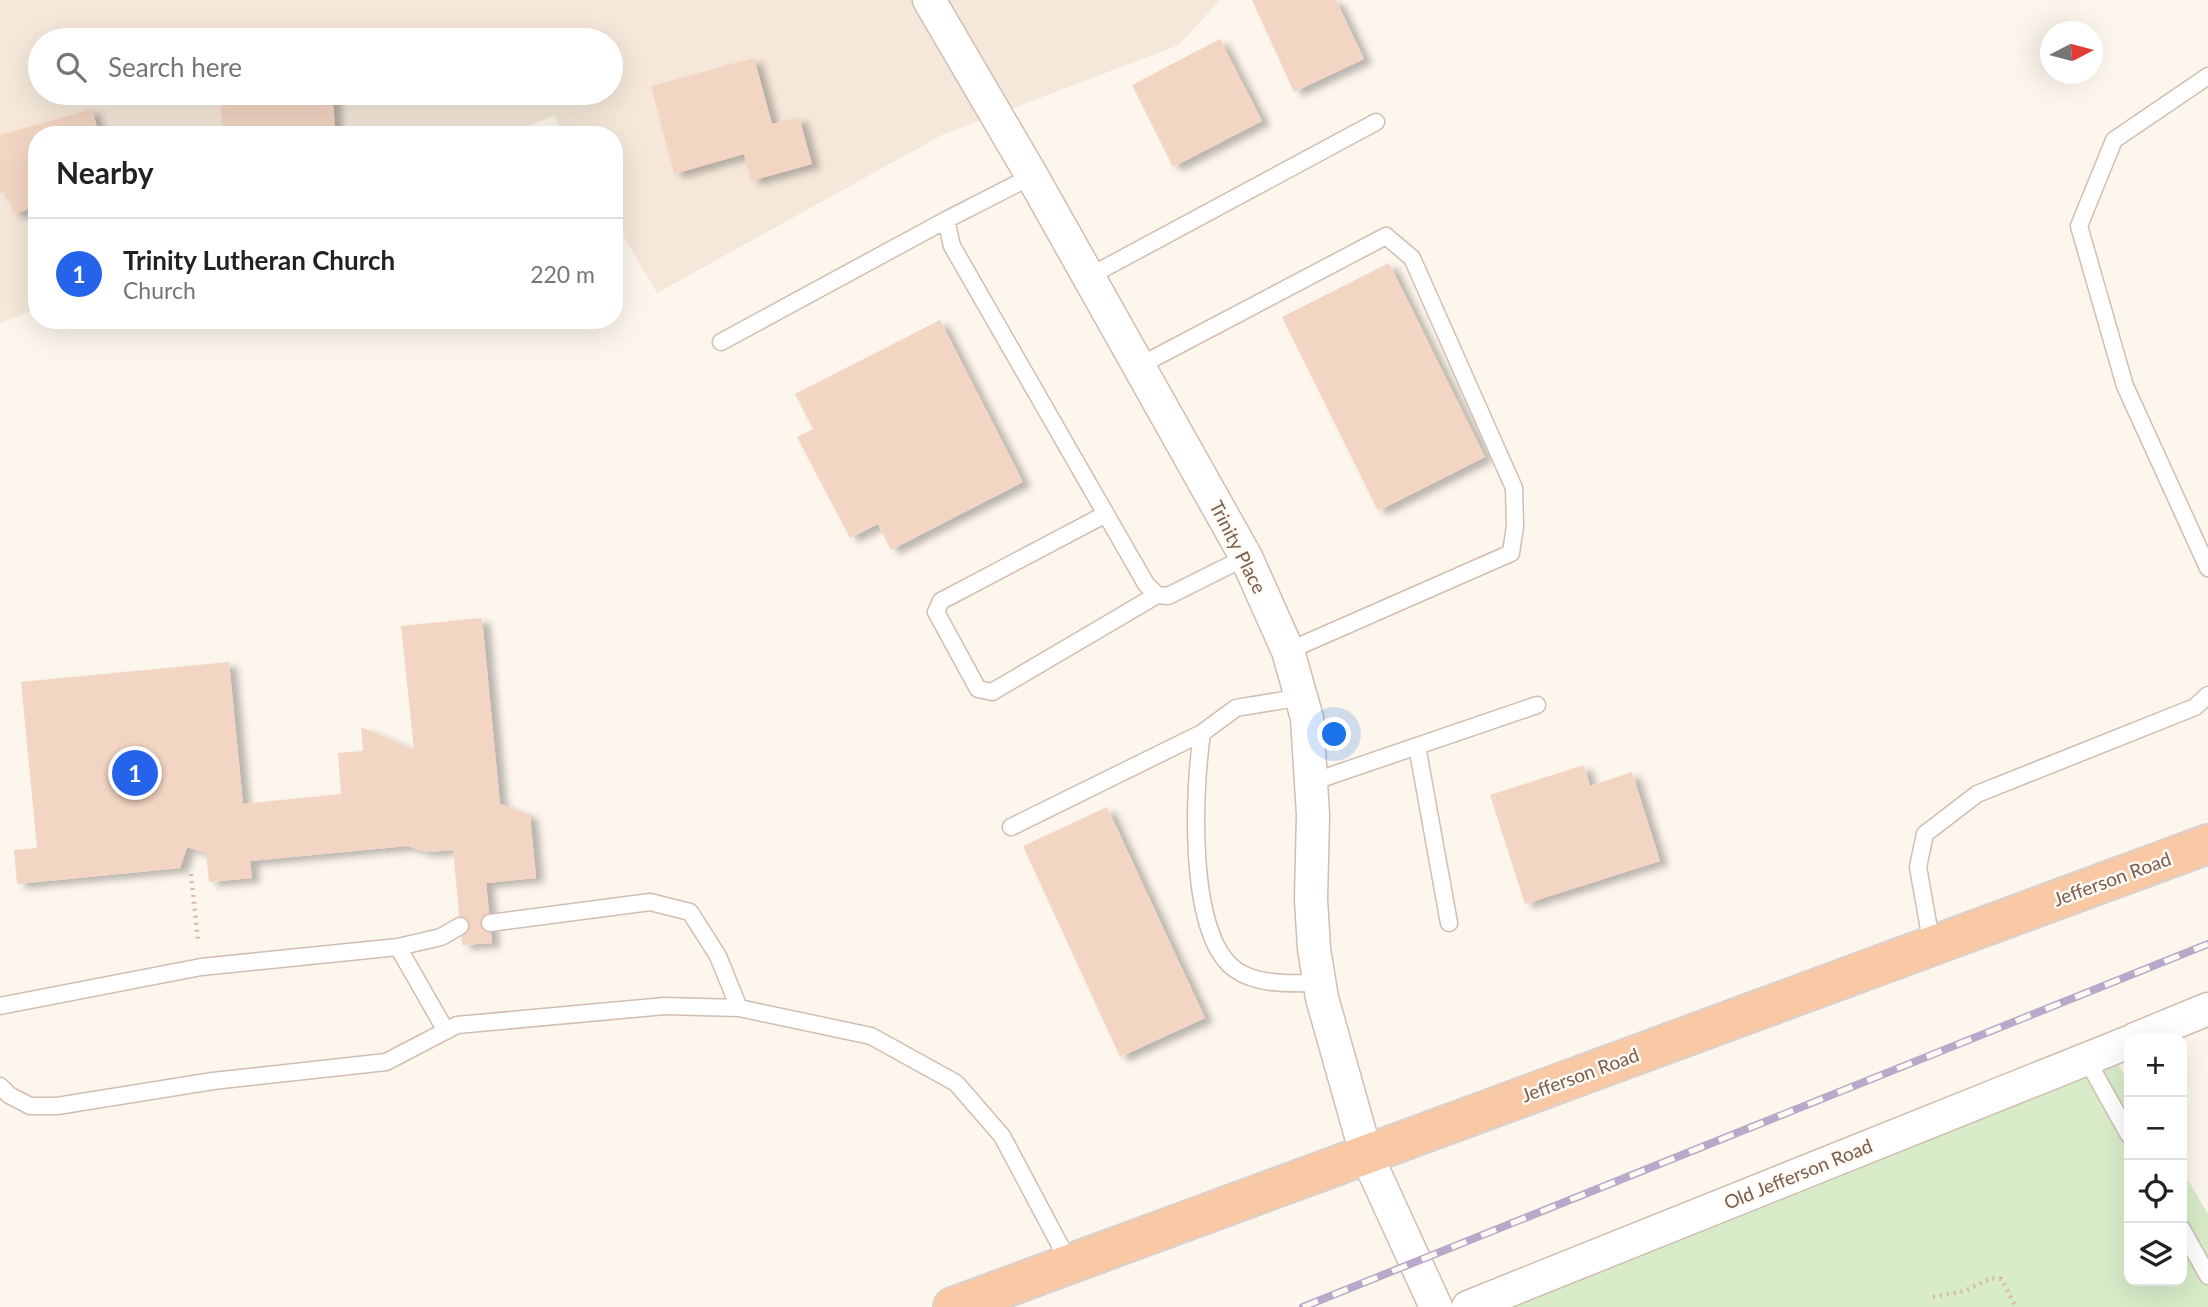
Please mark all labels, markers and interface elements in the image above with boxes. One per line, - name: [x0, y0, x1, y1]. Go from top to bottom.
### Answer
- north arrow: [2040, 21, 2103, 84]
- search box: [28, 28, 623, 105]
- icon: search: [52, 48, 90, 86]
- text: Search here: [108, 51, 242, 83]
- text: Nearby: [56, 154, 154, 190]
- text: Trinity Lutheran Church: [123, 244, 395, 276]
- text: 1: [72, 260, 86, 288]
- text: 220 m: [530, 260, 595, 288]
- text: Church: [123, 276, 196, 304]
- street label: Trinity Place: [1205, 497, 1272, 597]
- your location: [1317, 717, 1351, 751]
- pin: 1: [112, 747, 158, 799]
- street label: Jefferson Road: [2050, 847, 2174, 910]
- map controls: [2124, 1034, 2187, 1286]
- button: +: [2124, 1034, 2187, 1097]
- street label: Jefferson Road: [1518, 1043, 1642, 1106]
- button: −: [2124, 1097, 2187, 1160]
- street label: Old Jefferson Road: [1720, 1133, 1875, 1214]
- button: locate: [2124, 1160, 2187, 1223]
- button: layers: [2124, 1223, 2187, 1286]

